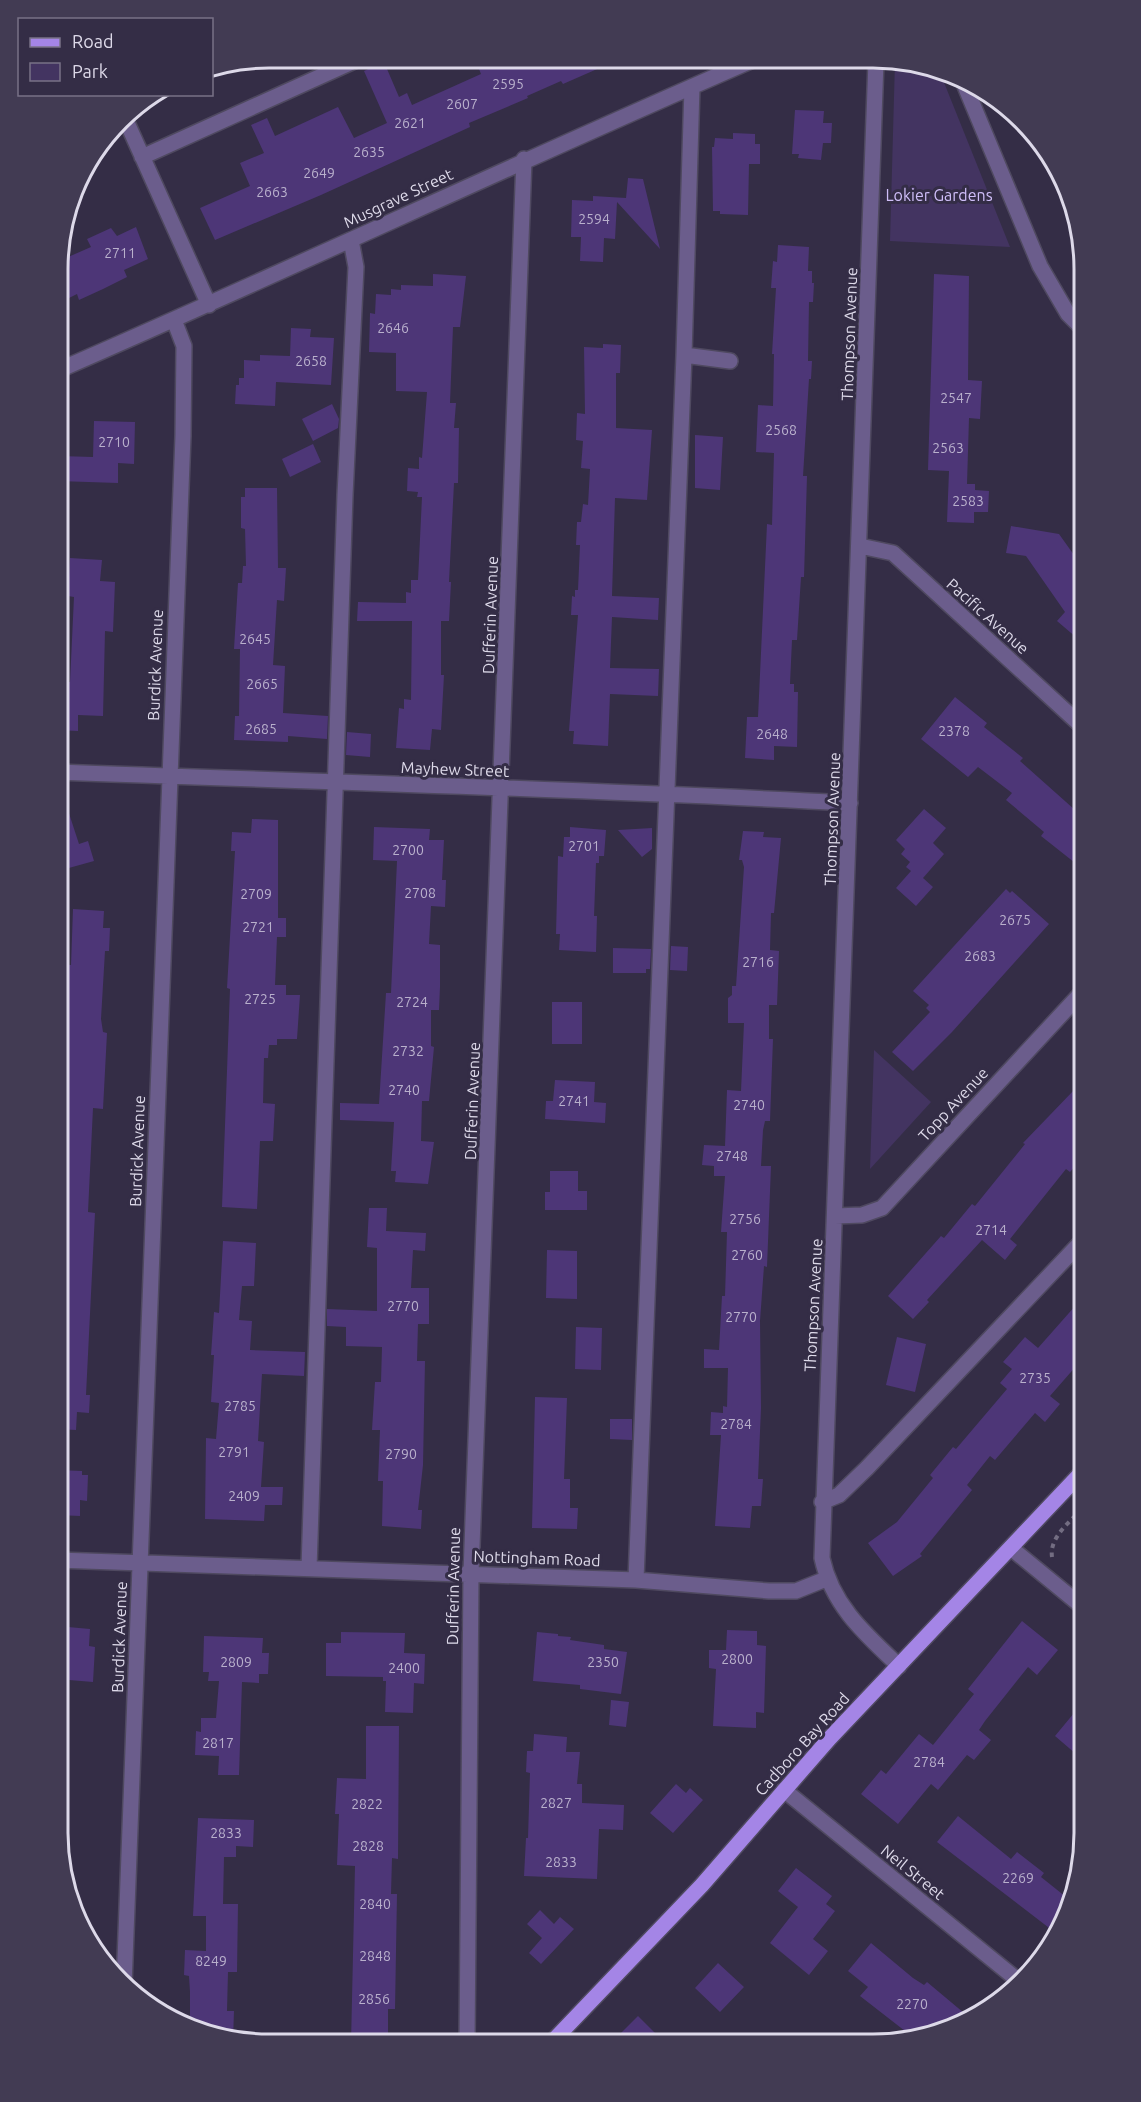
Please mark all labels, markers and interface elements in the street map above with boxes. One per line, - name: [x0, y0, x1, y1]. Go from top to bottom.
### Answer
- legend: [18, 18, 213, 96]
- text: Road: [72, 31, 114, 51]
- text: Park: [72, 61, 108, 81]
- house number: 2595: [492, 76, 524, 92]
- house number: 2607: [446, 96, 478, 112]
- house number: 2621: [394, 115, 426, 131]
- house number: 2635: [353, 144, 385, 160]
- house number: 2649: [303, 165, 335, 181]
- street label: Musgrave Street: [341, 165, 456, 231]
- house number: 2663: [256, 184, 288, 200]
- park label: Lokier Gardens: [885, 186, 993, 204]
- house number: 2594: [578, 211, 610, 227]
- house number: 2711: [104, 245, 136, 261]
- street label: Thompson Avenue: [838, 267, 860, 401]
- house number: 2646: [377, 320, 409, 336]
- house number: 2658: [295, 353, 327, 369]
- house number: 2547: [940, 390, 972, 406]
- house number: 2568: [765, 422, 797, 438]
- house number: 2710: [98, 434, 130, 450]
- house number: 2563: [932, 440, 964, 456]
- house number: 2583: [952, 493, 984, 509]
- street label: Dufferin Avenue: [479, 556, 501, 674]
- street label: Pacific Avenue: [943, 575, 1033, 657]
- street label: Burdick Avenue: [144, 609, 166, 721]
- house number: 2645: [239, 631, 271, 647]
- house number: 2665: [246, 676, 278, 692]
- house number: 2685: [245, 721, 277, 737]
- house number: 2378: [938, 723, 970, 739]
- house number: 2648: [756, 726, 788, 742]
- street label: Thompson Avenue: [821, 752, 843, 886]
- street label: Mayhew Street: [400, 758, 510, 780]
- house number: 2701: [568, 838, 600, 854]
- house number: 2700: [392, 842, 424, 858]
- house number: 2708: [404, 885, 436, 901]
- house number: 2709: [240, 886, 272, 902]
- house number: 2675: [999, 912, 1031, 928]
- house number: 2721: [242, 919, 274, 935]
- house number: 2683: [964, 948, 996, 964]
- house number: 2716: [742, 954, 774, 970]
- house number: 2725: [244, 991, 276, 1007]
- house number: 2724: [396, 994, 428, 1010]
- street label: Dufferin Avenue: [461, 1042, 483, 1160]
- house number: 2732: [392, 1043, 424, 1059]
- street label: Topp Avenue: [914, 1064, 992, 1144]
- house number: 2740: [388, 1082, 420, 1098]
- house number: 2741: [558, 1093, 590, 1109]
- street label: Burdick Avenue: [126, 1095, 148, 1207]
- house number: 2740: [733, 1097, 765, 1113]
- house number: 2748: [716, 1148, 748, 1164]
- house number: 2756: [729, 1211, 761, 1227]
- house number: 2714: [975, 1222, 1007, 1238]
- street label: Thompson Avenue: [801, 1238, 825, 1372]
- house number: 2760: [731, 1247, 763, 1263]
- house number: 2770: [387, 1298, 419, 1314]
- house number: 2770: [725, 1309, 757, 1325]
- house number: 2735: [1019, 1370, 1051, 1386]
- house number: 2785: [224, 1398, 256, 1414]
- house number: 2784: [720, 1416, 752, 1432]
- house number: 2791: [218, 1444, 250, 1460]
- house number: 2790: [385, 1446, 417, 1462]
- house number: 2409: [228, 1488, 260, 1504]
- street label: Dufferin Avenue: [443, 1527, 463, 1645]
- street label: Nottingham Road: [473, 1547, 601, 1569]
- street label: Burdick Avenue: [108, 1581, 130, 1693]
- house number: 2800: [721, 1651, 753, 1667]
- house number: 2809: [220, 1654, 252, 1670]
- house number: 2350: [587, 1654, 619, 1670]
- house number: 2400: [388, 1660, 420, 1676]
- street label: Cadboro Bay Road: [751, 1689, 853, 1799]
- house number: 2817: [202, 1735, 234, 1751]
- house number: 2784: [913, 1754, 945, 1770]
- house number: 2827: [540, 1795, 572, 1811]
- house number: 2822: [351, 1796, 383, 1812]
- house number: 2833: [210, 1825, 242, 1841]
- house number: 2828: [352, 1838, 384, 1854]
- street label: Neil Street: [878, 1841, 949, 1904]
- house number: 2833: [545, 1854, 577, 1870]
- house number: 2269: [1002, 1870, 1034, 1886]
- house number: 2840: [359, 1896, 391, 1912]
- house number: 2848: [359, 1948, 391, 1964]
- house number: 8249: [195, 1953, 227, 1969]
- house number: 2856: [358, 1991, 390, 2007]
- house number: 2270: [896, 1996, 928, 2012]

